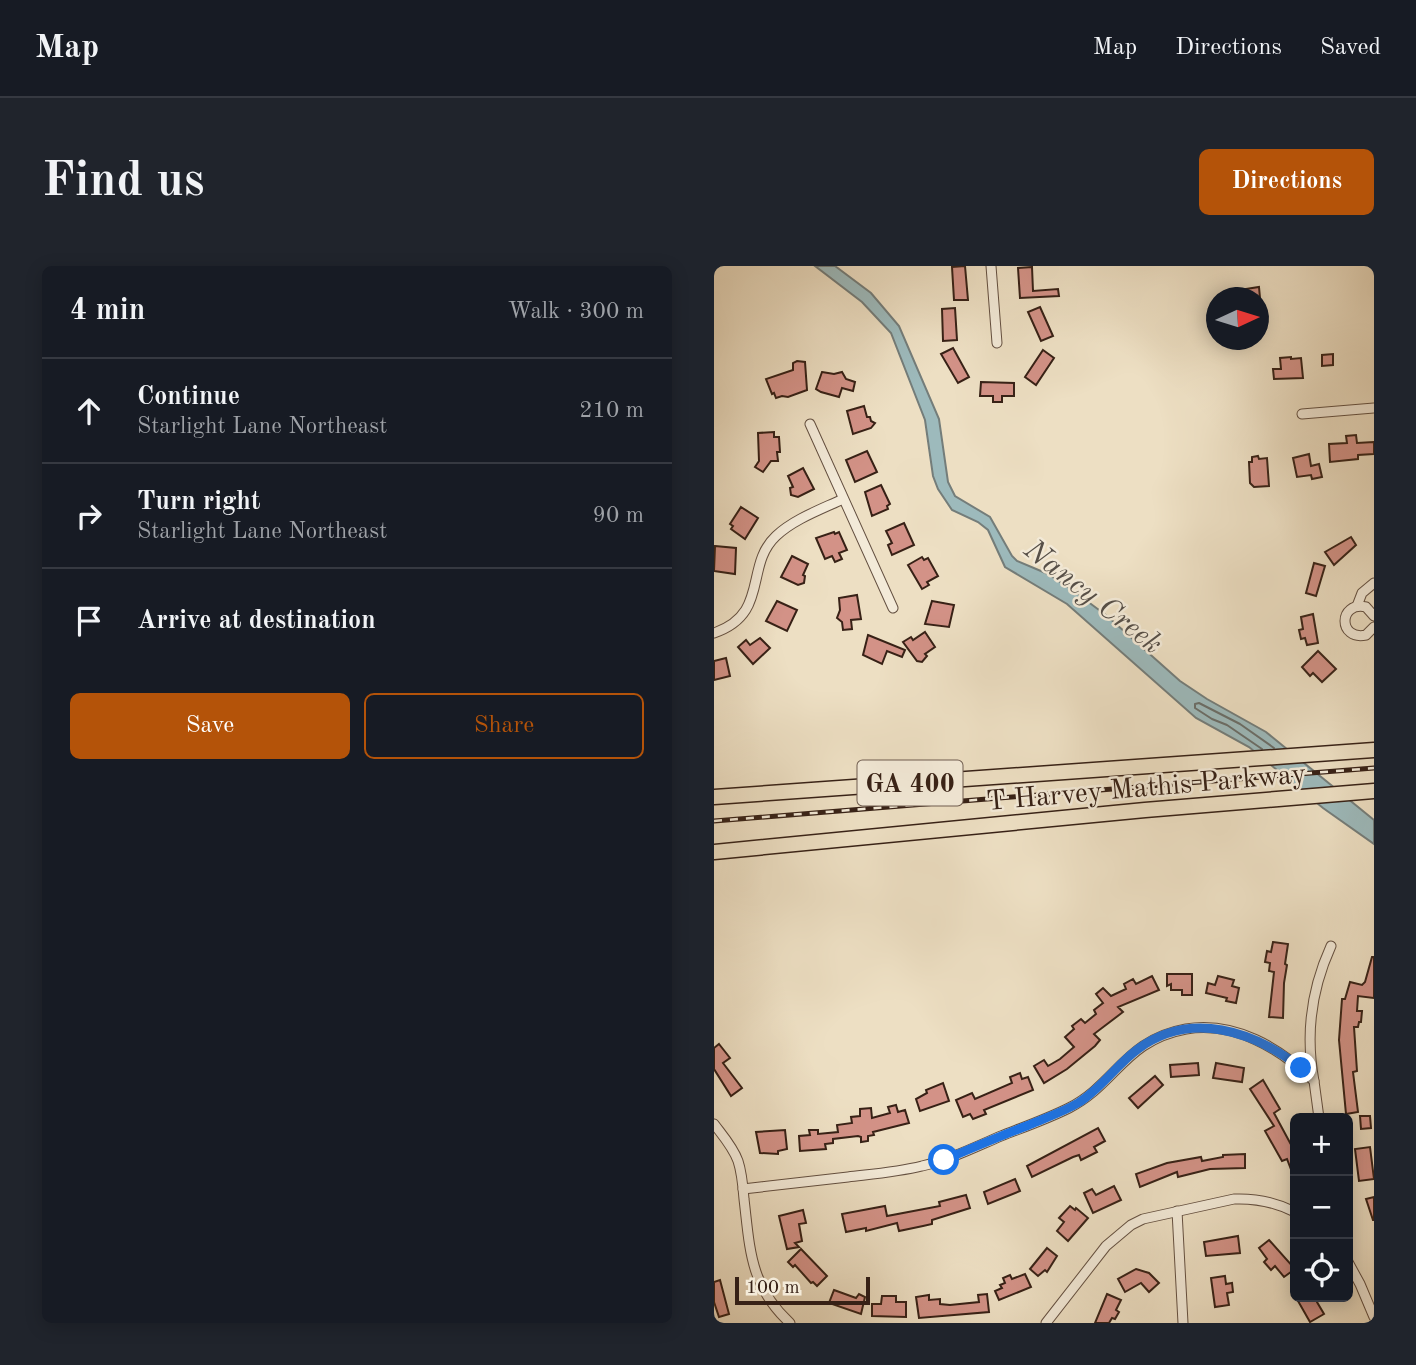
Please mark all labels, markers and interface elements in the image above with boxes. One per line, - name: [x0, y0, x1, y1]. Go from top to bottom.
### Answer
- text: Map: [35, 32, 99, 65]
- text: Map: [1093, 36, 1137, 60]
- text: Directions: [1175, 36, 1282, 60]
- text: Saved: [1320, 36, 1381, 60]
- button: Directions: [1199, 149, 1374, 215]
- text: Find us: [42, 158, 205, 207]
- north arrow: [1206, 287, 1269, 350]
- text: 4 min: [70, 296, 145, 326]
- text: Walk · 300 m: [508, 300, 644, 323]
- text: Continue: [137, 384, 240, 410]
- icon: ahead: [70, 392, 108, 430]
- text: 210 m: [579, 399, 644, 422]
- text: Starlight Lane Northeast: [137, 415, 387, 438]
- text: Turn right: [137, 489, 260, 515]
- icon: right: [70, 497, 108, 535]
- text: 90 m: [593, 504, 644, 527]
- text: Starlight Lane Northeast: [137, 520, 387, 543]
- water label: Nancy Creek: [1017, 534, 1167, 660]
- icon: arrive: [70, 602, 108, 640]
- text: Arrive at destination: [137, 608, 376, 634]
- button: Save: [70, 693, 350, 759]
- button: Share: [364, 693, 644, 759]
- road number: GA 400: [858, 761, 962, 806]
- street label: T Harvey Mathis Parkway: [985, 761, 1307, 817]
- route end: [1285, 1052, 1316, 1083]
- map controls: [1290, 1113, 1353, 1302]
- button: +: [1290, 1113, 1353, 1176]
- route start: [928, 1144, 959, 1175]
- button: −: [1290, 1176, 1353, 1239]
- button: locate: [1290, 1239, 1353, 1302]
- scale bar: [735, 1274, 870, 1306]
- text: 100 m: [746, 1279, 799, 1298]

